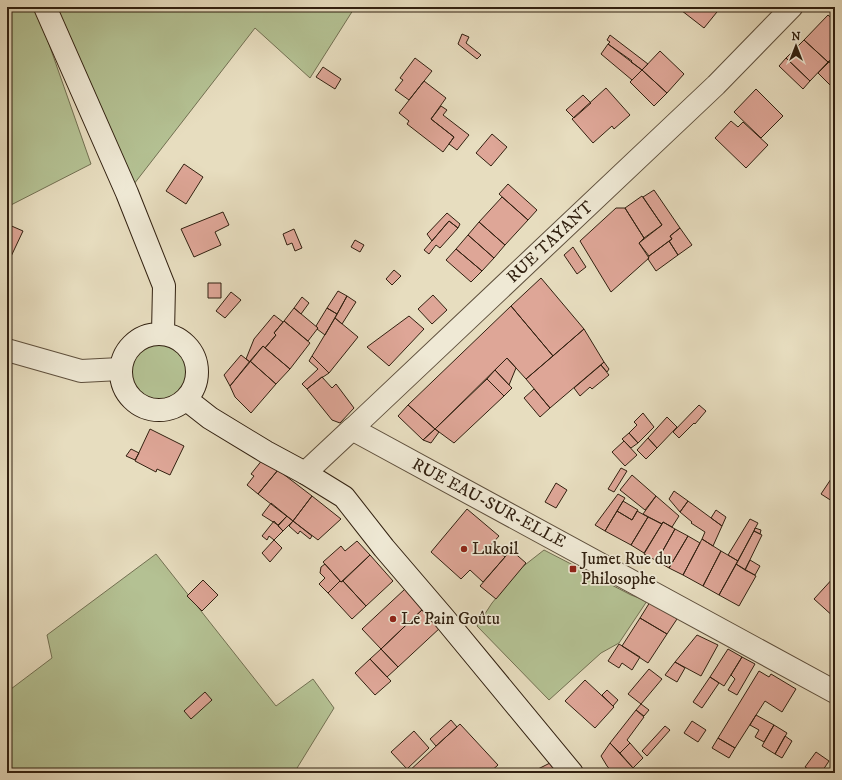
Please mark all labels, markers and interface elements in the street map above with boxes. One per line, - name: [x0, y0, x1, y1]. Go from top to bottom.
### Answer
- north arrow: [776, 26, 816, 66]
- text: N: [791, 30, 801, 44]
- street label: RUE TAYANT: [502, 196, 598, 288]
- street label: RUE EAU-SUR-ELLE: [408, 453, 570, 553]
- place label: Lukoil: [472, 538, 518, 560]
- marker: Lukoil: [459, 544, 469, 554]
- place label: Jumet Rue du Philosophe: [579, 548, 671, 590]
- marker: Jumet Rue du Philosophe: [568, 564, 578, 574]
- place label: Le Pain Goûtu: [401, 608, 500, 630]
- marker: Le Pain Goûtu: [388, 614, 398, 624]

